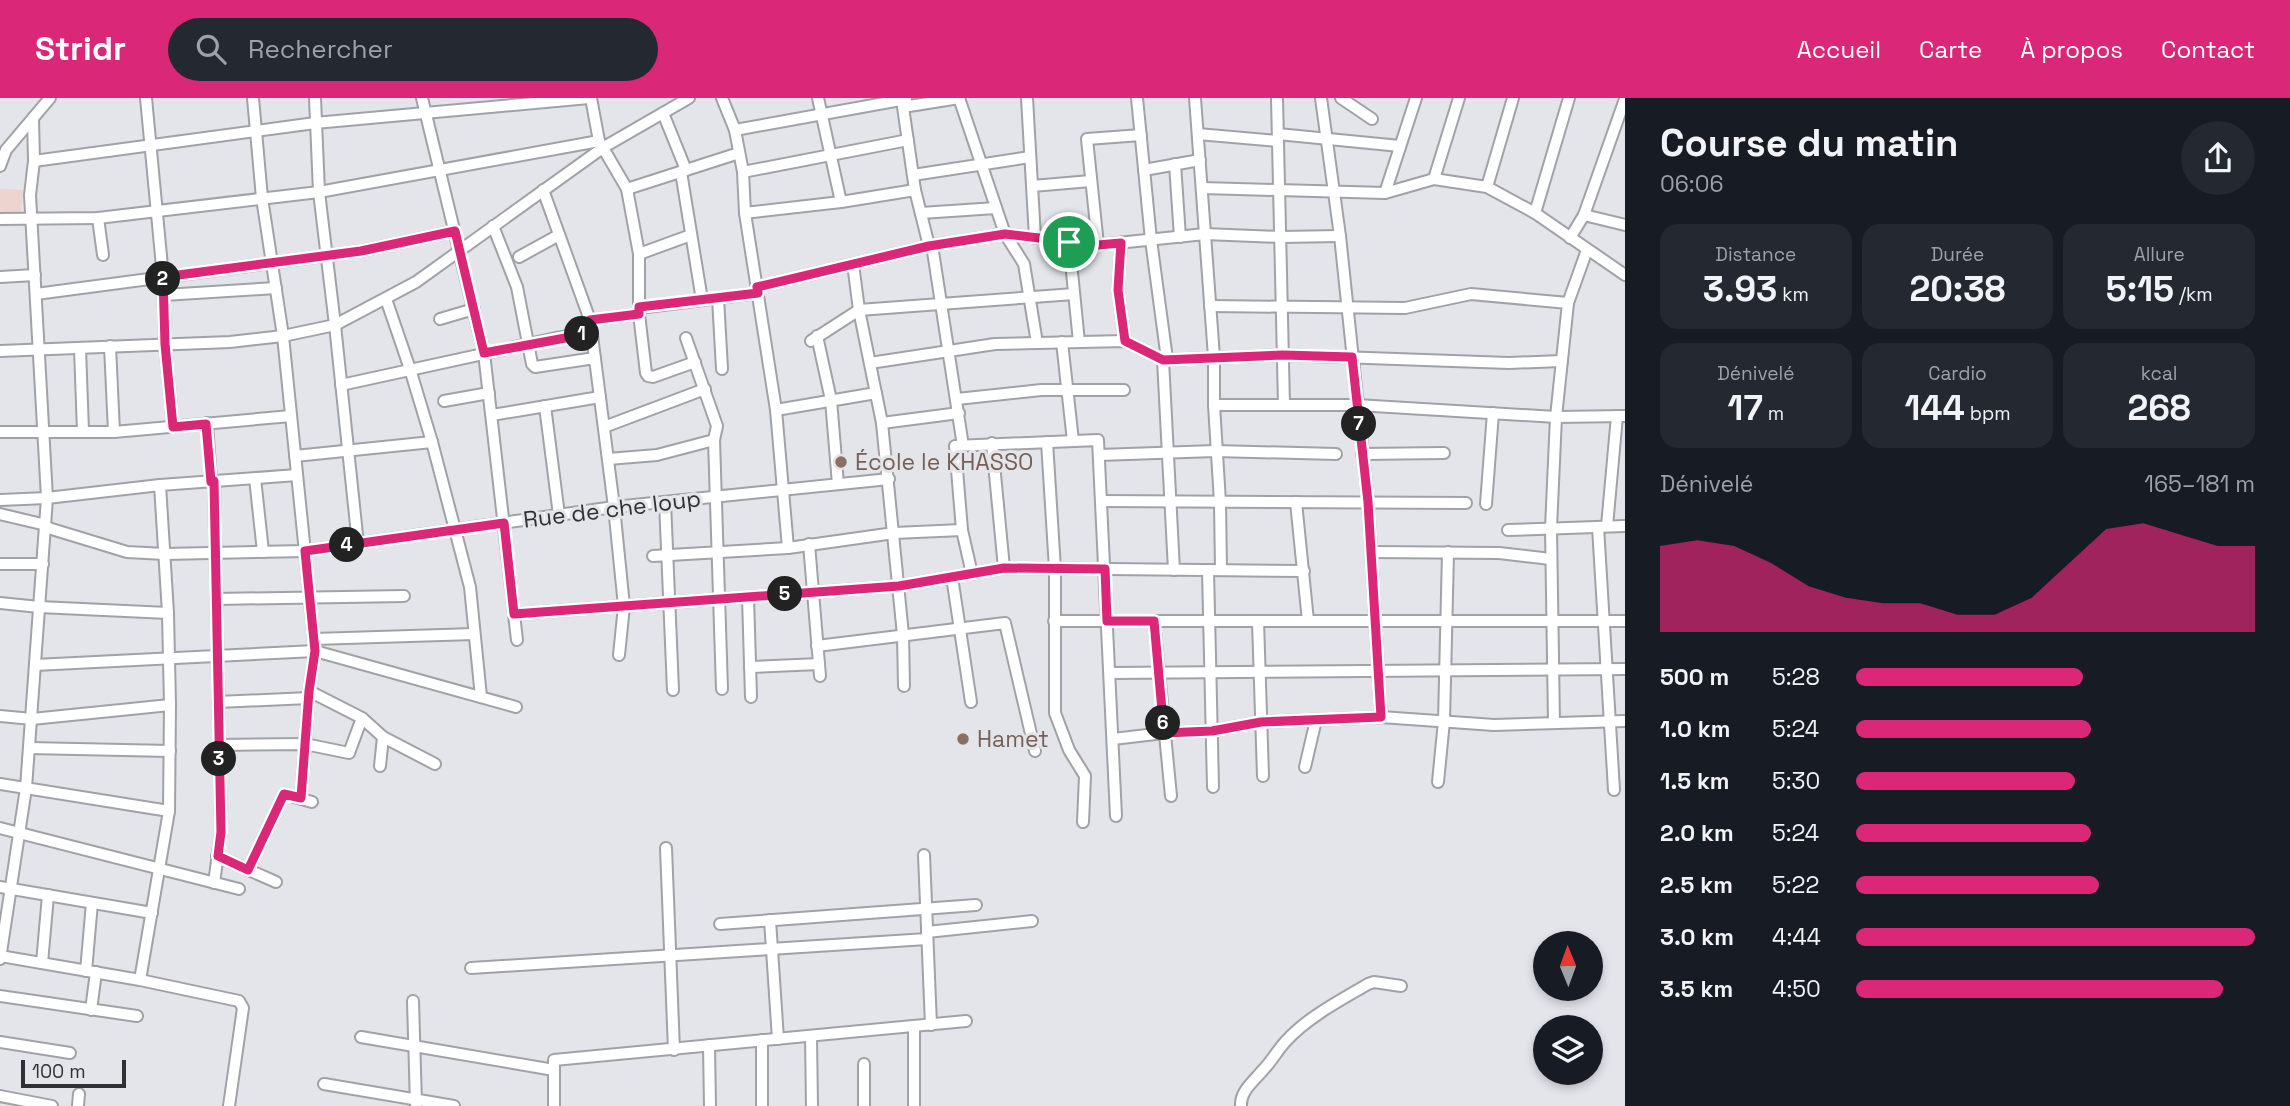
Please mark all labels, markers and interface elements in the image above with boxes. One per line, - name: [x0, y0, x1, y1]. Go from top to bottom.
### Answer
- search box: [168, 18, 658, 81]
- text: Stridr: [35, 28, 126, 70]
- icon: search: [192, 30, 230, 68]
- text: Rechercher: [248, 32, 393, 66]
- text: Accueil: [1797, 34, 1881, 65]
- text: Carte: [1919, 34, 1982, 65]
- text: À propos: [2020, 34, 2123, 65]
- text: Contact: [2161, 34, 2255, 65]
- text: Course du matin: [1660, 119, 1958, 167]
- button: share: [2181, 121, 2255, 195]
- text: 06:06: [1660, 169, 1723, 199]
- pin: [1039, 212, 1099, 272]
- icon: arrive: [1050, 223, 1088, 261]
- text: Distance: [1715, 242, 1796, 267]
- text: Durée: [1931, 242, 1984, 267]
- text: Allure: [2134, 242, 2185, 267]
- pin: 2: [146, 262, 180, 296]
- text: 2: [157, 266, 168, 291]
- text: 3.93: [1703, 267, 1777, 311]
- text: 20:38: [1909, 267, 2006, 311]
- text: 5:15: [2106, 267, 2174, 311]
- text: km: [1777, 282, 1809, 307]
- text: /km: [2174, 282, 2213, 307]
- pin: 1: [564, 316, 600, 352]
- text: 1: [577, 321, 586, 346]
- text: Dénivelé: [1717, 361, 1794, 386]
- text: Cardio: [1928, 361, 1987, 386]
- text: kcal: [2141, 361, 2178, 386]
- text: 17: [1728, 386, 1763, 430]
- text: 144: [1904, 386, 1965, 430]
- text: 268: [2127, 386, 2191, 430]
- text: m: [1763, 401, 1784, 426]
- text: bpm: [1965, 401, 2011, 426]
- pin: 7: [1342, 406, 1376, 442]
- text: 7: [1353, 411, 1364, 436]
- place label: École le KHASSO: [855, 447, 1033, 477]
- marker: École le KHASSO: [833, 454, 849, 470]
- text: Dénivelé: [1660, 469, 1753, 499]
- text: 165–181 m: [2144, 469, 2255, 499]
- street label: Rue de che loup: [522, 483, 702, 535]
- pin: 4: [330, 528, 364, 562]
- text: 4: [340, 532, 353, 557]
- pin: 5: [768, 576, 802, 612]
- text: 5: [779, 581, 790, 606]
- text: 500 m: [1660, 662, 1729, 692]
- text: 5:28: [1772, 662, 1820, 692]
- pin: 6: [1146, 706, 1180, 740]
- text: 6: [1157, 710, 1168, 735]
- text: 1.0 km: [1660, 714, 1730, 744]
- text: 5:24: [1772, 714, 1819, 744]
- place label: Hamet: [977, 724, 1049, 754]
- marker: Hamet: [955, 731, 971, 747]
- pin: 3: [202, 742, 236, 776]
- text: 3: [213, 746, 224, 771]
- text: 1.5 km: [1660, 766, 1730, 796]
- text: 5:30: [1772, 766, 1820, 796]
- text: 2.0 km: [1660, 818, 1734, 848]
- text: 5:24: [1772, 818, 1819, 848]
- text: 2.5 km: [1660, 870, 1733, 900]
- text: 5:22: [1772, 870, 1819, 900]
- text: 3.0 km: [1660, 922, 1734, 952]
- text: 4:44: [1772, 922, 1821, 952]
- north arrow: [1533, 931, 1603, 1001]
- map controls: [1533, 931, 1603, 1085]
- text: 3.5 km: [1660, 974, 1733, 1004]
- text: 4:50: [1772, 974, 1821, 1004]
- button: layers: [1533, 1015, 1603, 1085]
- scale bar: [21, 1057, 126, 1089]
- text: 100 m: [32, 1059, 86, 1084]

